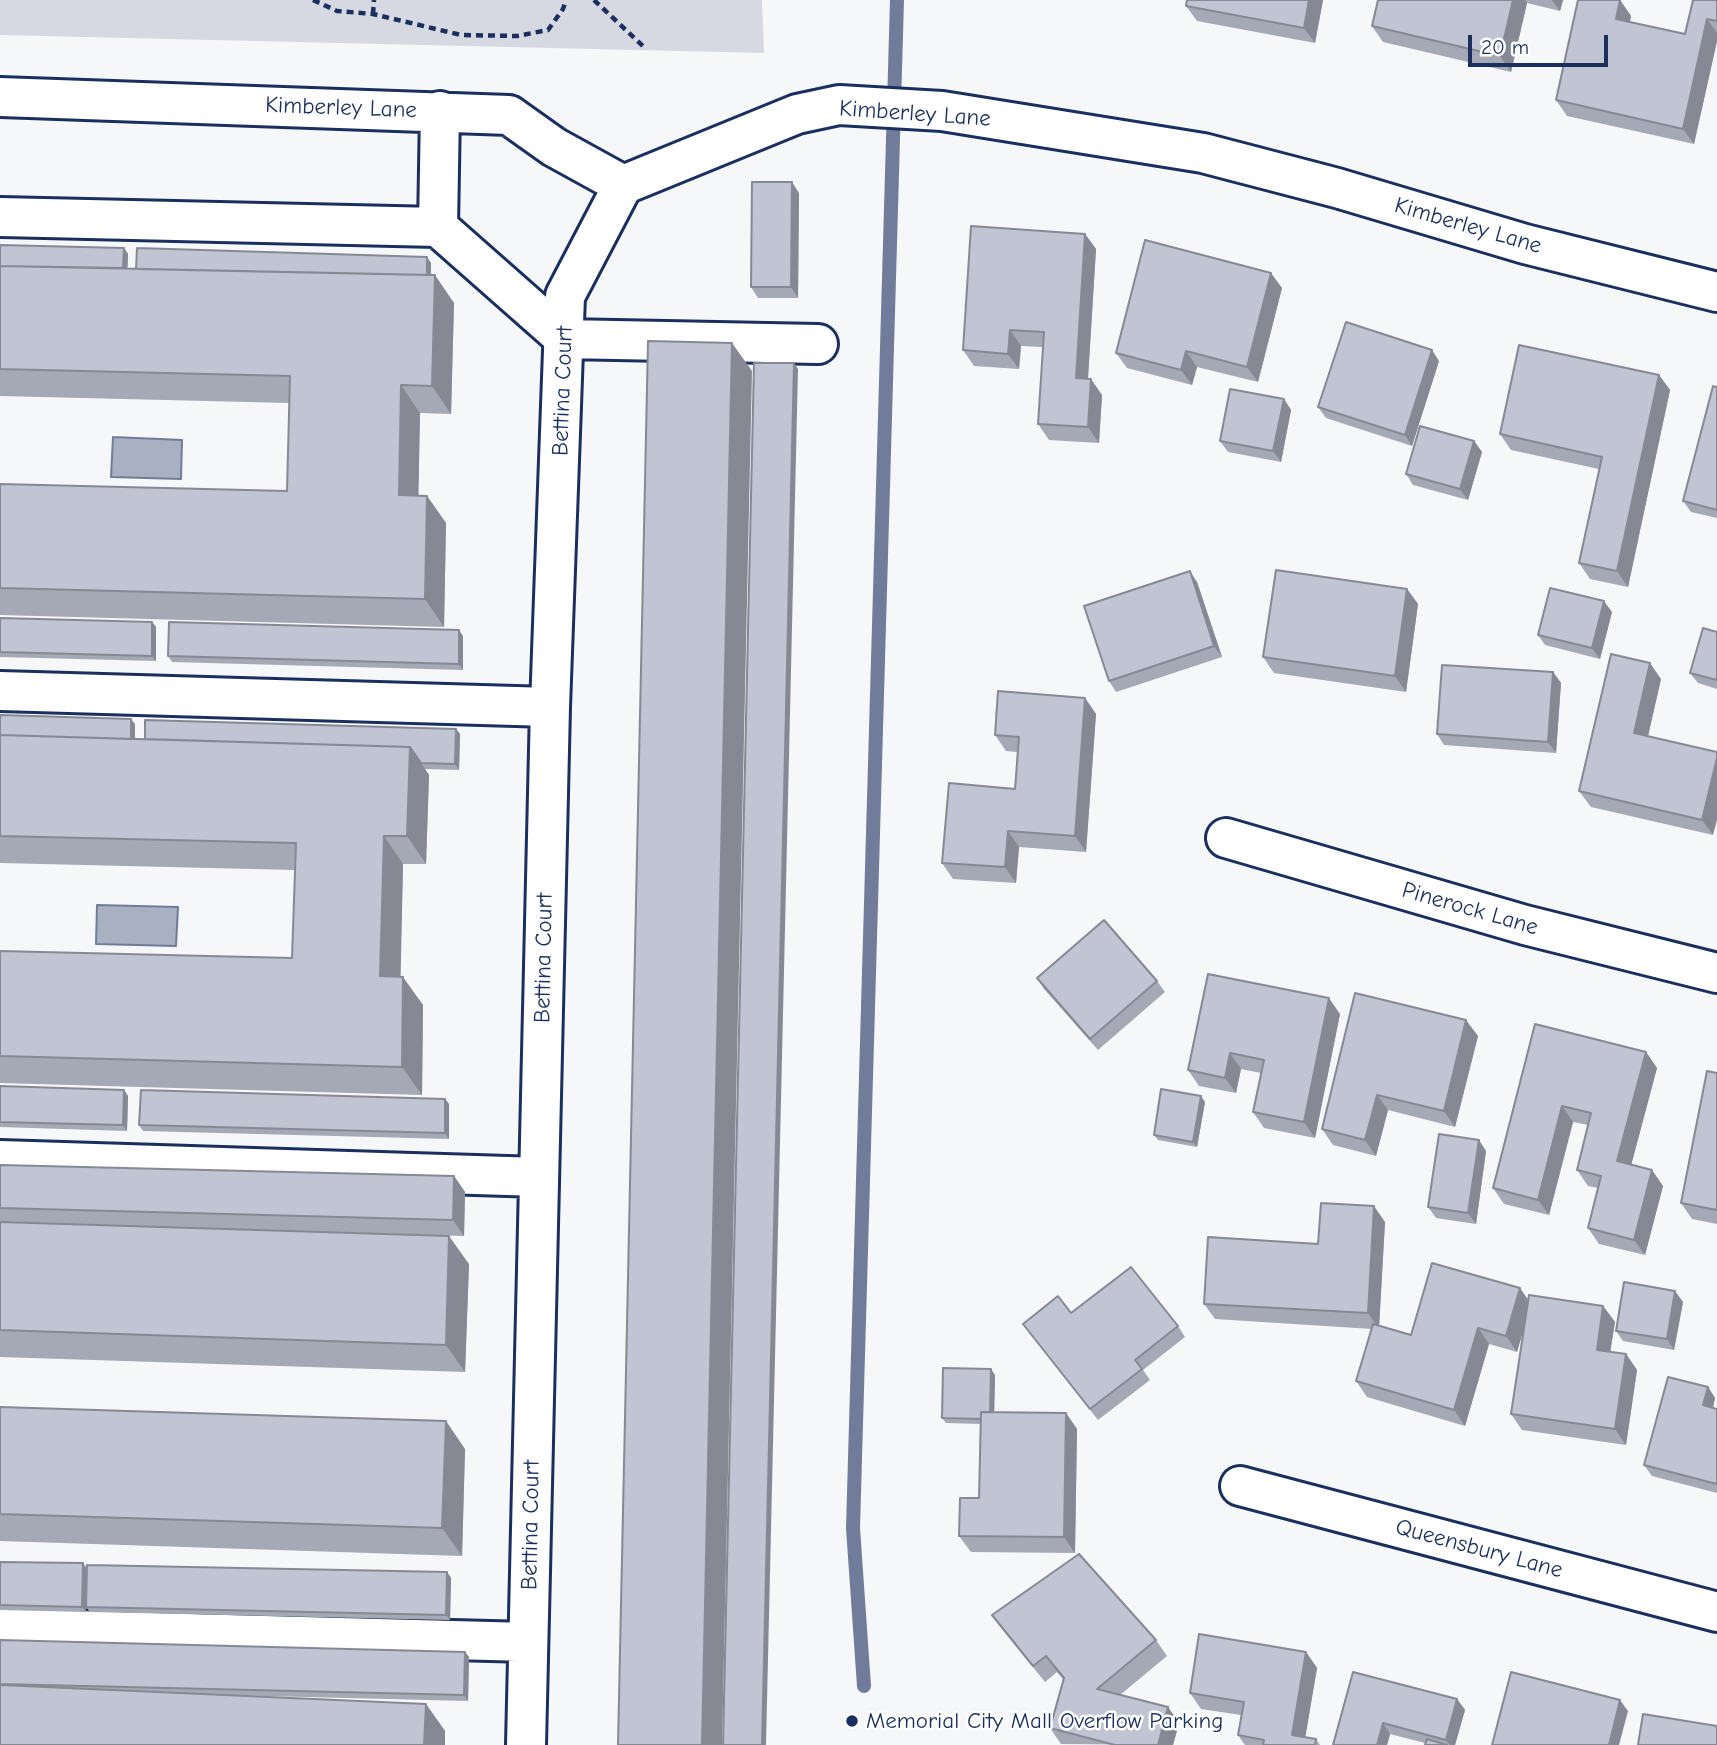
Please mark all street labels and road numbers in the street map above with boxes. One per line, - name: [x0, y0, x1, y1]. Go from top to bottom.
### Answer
- street label: Kimberley Lane: [265, 92, 417, 124]
- street label: Kimberley Lane: [838, 95, 992, 133]
- street label: Kimberley Lane: [1391, 192, 1545, 260]
- street label: Bettina Court: [547, 325, 579, 457]
- street label: Pinerock Lane: [1399, 876, 1541, 942]
- street label: Bettina Court: [529, 893, 559, 1023]
- street label: Bettina Court: [516, 1460, 546, 1590]
- street label: Queensbury Lane: [1392, 1513, 1566, 1585]

